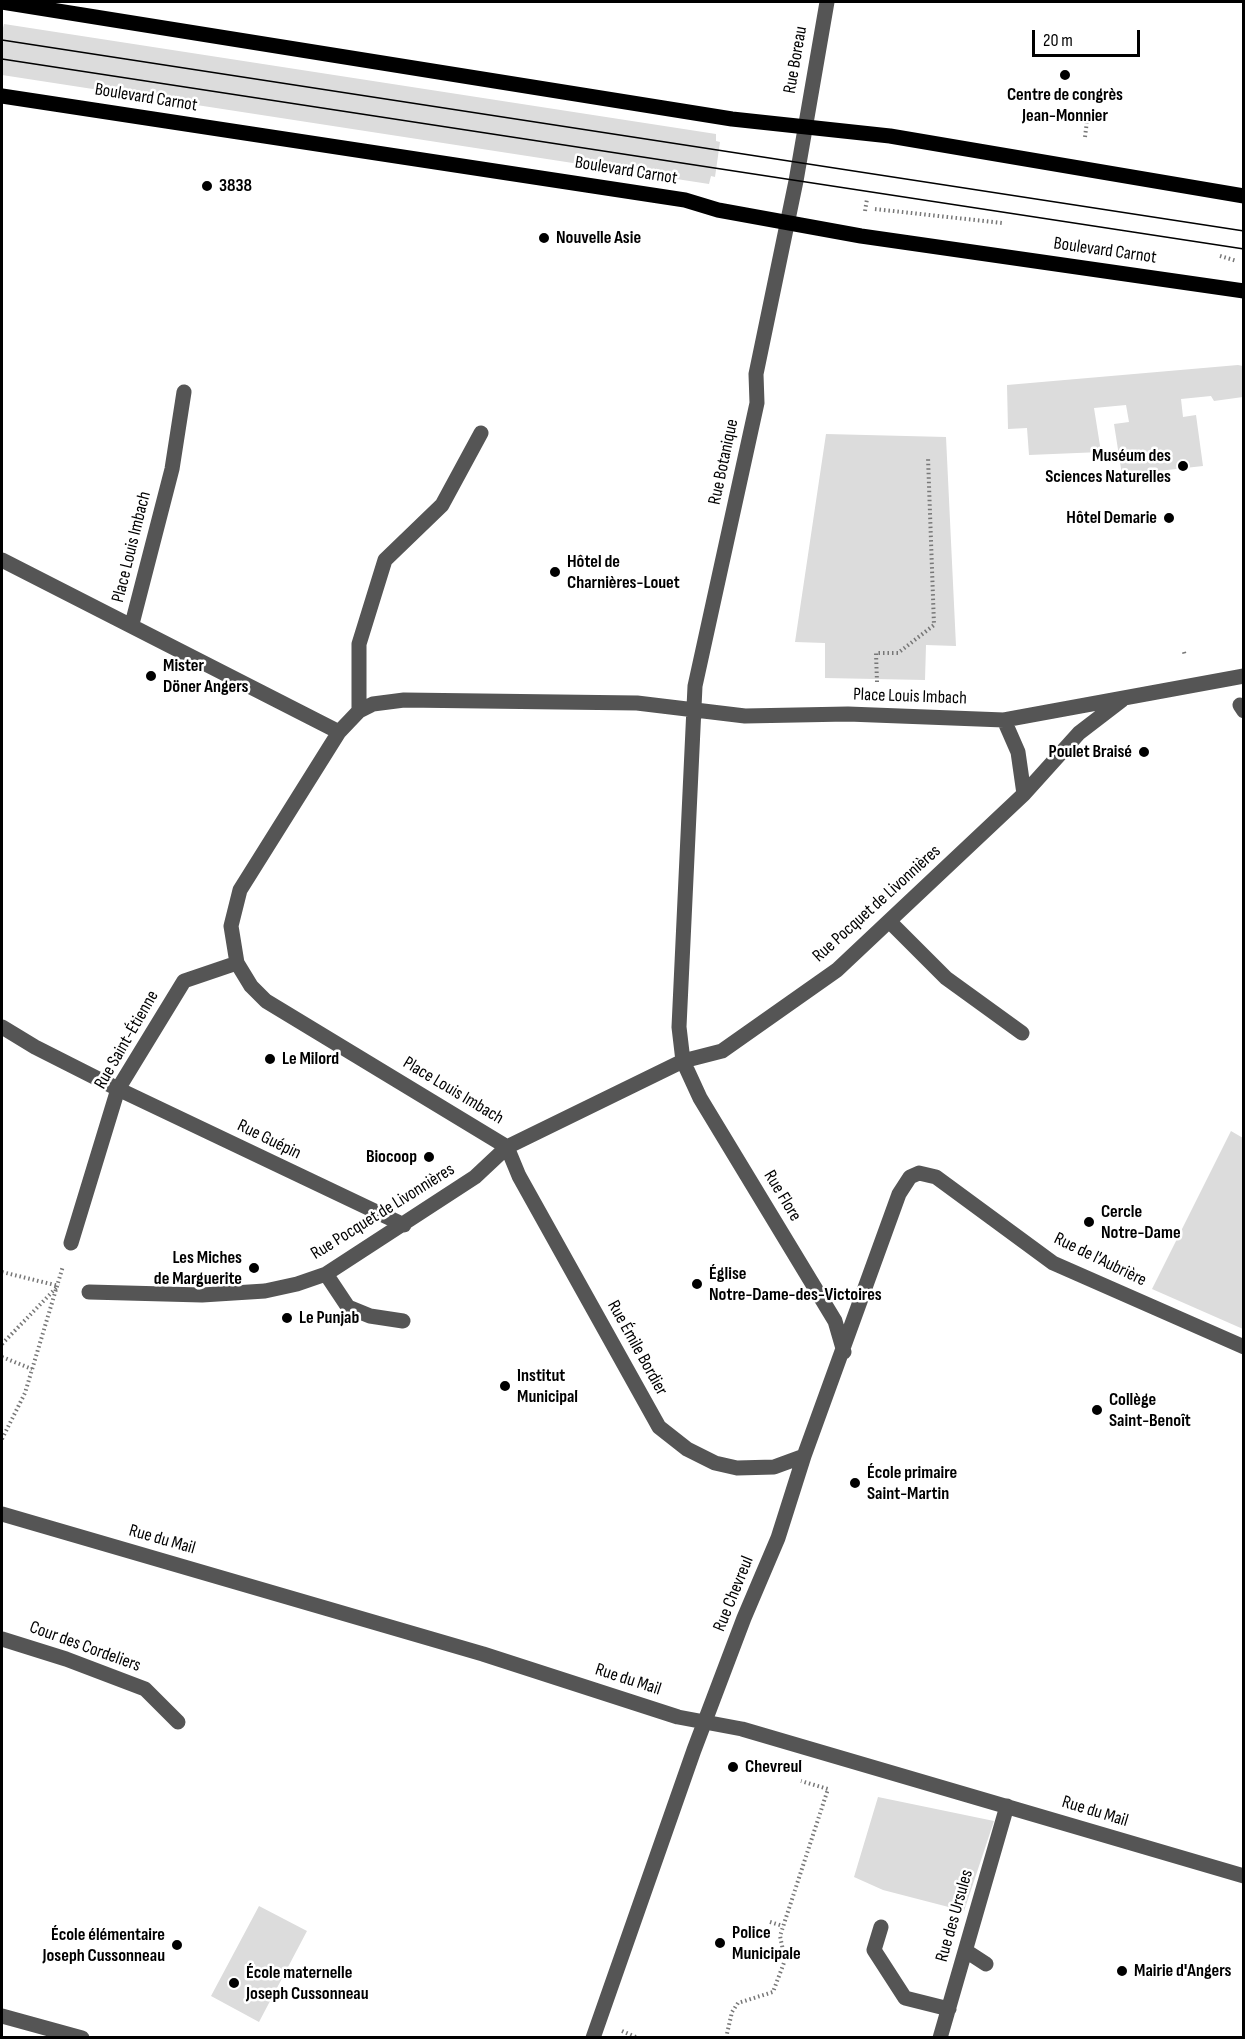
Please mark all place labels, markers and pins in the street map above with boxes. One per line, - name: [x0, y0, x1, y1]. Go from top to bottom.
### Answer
- marker: Centre de congrès Jean-Monnier: [1058, 68, 1072, 82]
- place label: Centre de congrès Jean-Monnier: [1007, 84, 1123, 127]
- place label: 3838: [219, 175, 252, 197]
- marker: 3838: [200, 179, 214, 193]
- place label: Nouvelle Asie: [556, 227, 641, 249]
- marker: Nouvelle Asie: [537, 231, 551, 245]
- place label: Muséum des Sciences Naturelles: [1045, 445, 1171, 488]
- marker: Muséum des Sciences Naturelles: [1176, 459, 1190, 473]
- place label: Hôtel Demarie: [1066, 507, 1157, 529]
- marker: Hôtel Demarie: [1162, 511, 1176, 525]
- place label: Hôtel de Charnières-Louet: [567, 551, 680, 594]
- marker: Hôtel de Charnières-Louet: [548, 565, 562, 579]
- place label: Mister Döner Angers: [163, 655, 249, 698]
- marker: Mister Döner Angers: [144, 669, 158, 683]
- place label: Poulet Braisé: [1049, 741, 1132, 763]
- marker: Poulet Braisé: [1137, 745, 1151, 759]
- place label: Le Milord: [282, 1048, 339, 1070]
- marker: Le Milord: [263, 1052, 277, 1066]
- place label: Biocoop: [366, 1146, 417, 1168]
- marker: Biocoop: [422, 1150, 436, 1164]
- place label: Cercle Notre-Dame: [1101, 1201, 1181, 1244]
- marker: Cercle Notre-Dame: [1082, 1215, 1096, 1229]
- place label: Les Miches de Marguerite: [154, 1247, 242, 1290]
- marker: Les Miches de Marguerite: [247, 1261, 261, 1275]
- place label: Église Notre-Dame-des-Victoires: [709, 1263, 882, 1306]
- marker: Église Notre-Dame-des-Victoires: [690, 1277, 704, 1291]
- place label: Le Punjab: [299, 1307, 359, 1329]
- marker: Le Punjab: [280, 1311, 294, 1325]
- place label: Institut Municipal: [517, 1365, 578, 1408]
- marker: Institut Municipal: [498, 1379, 512, 1393]
- place label: Collège Saint-Benoît: [1109, 1389, 1191, 1432]
- marker: Collège Saint-Benoît: [1090, 1403, 1104, 1417]
- place label: École primaire Saint-Martin: [867, 1462, 957, 1504]
- marker: École primaire Saint-Martin: [848, 1476, 862, 1490]
- place label: Chevreul: [745, 1756, 802, 1778]
- marker: Chevreul: [726, 1760, 740, 1774]
- place label: Police Municipale: [732, 1922, 801, 1964]
- place label: École élémentaire Joseph Cussonneau: [42, 1924, 165, 1966]
- marker: Police Municipale: [713, 1936, 727, 1950]
- marker: École élémentaire Joseph Cussonneau: [170, 1938, 184, 1952]
- place label: Mairie d'Angers: [1134, 1960, 1231, 1982]
- place label: École maternelle Joseph Cussonneau: [246, 1962, 369, 2004]
- marker: Mairie d'Angers: [1115, 1964, 1129, 1978]
- marker: École maternelle Joseph Cussonneau: [227, 1976, 241, 1990]

